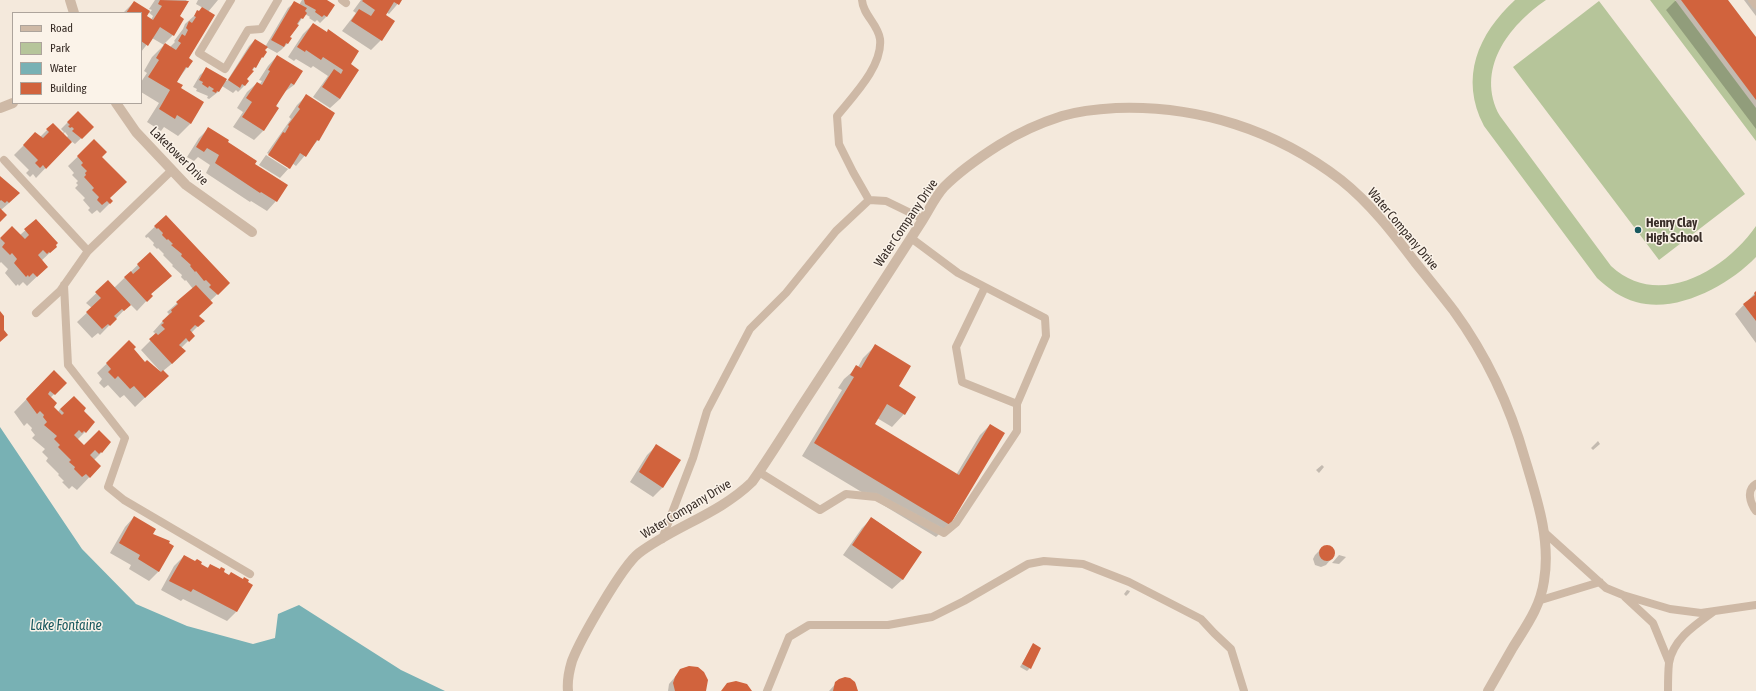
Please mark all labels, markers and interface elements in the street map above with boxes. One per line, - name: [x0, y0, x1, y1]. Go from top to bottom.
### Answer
- legend: [12, 12, 142, 104]
- text: Road: [50, 21, 73, 35]
- text: Park: [50, 41, 70, 55]
- text: Water: [50, 61, 76, 75]
- text: Building: [50, 81, 87, 95]
- street label: Laketower Drive: [146, 123, 212, 189]
- street label: Water Company Drive: [871, 176, 941, 270]
- street label: Water Company Drive: [1364, 185, 1442, 273]
- place label: Henry Clay High School: [1646, 215, 1702, 246]
- marker: Henry Clay High School: [1633, 225, 1643, 235]
- street label: Water Company Drive: [638, 476, 734, 542]
- water label: Lake Fontaine: [30, 618, 102, 634]

